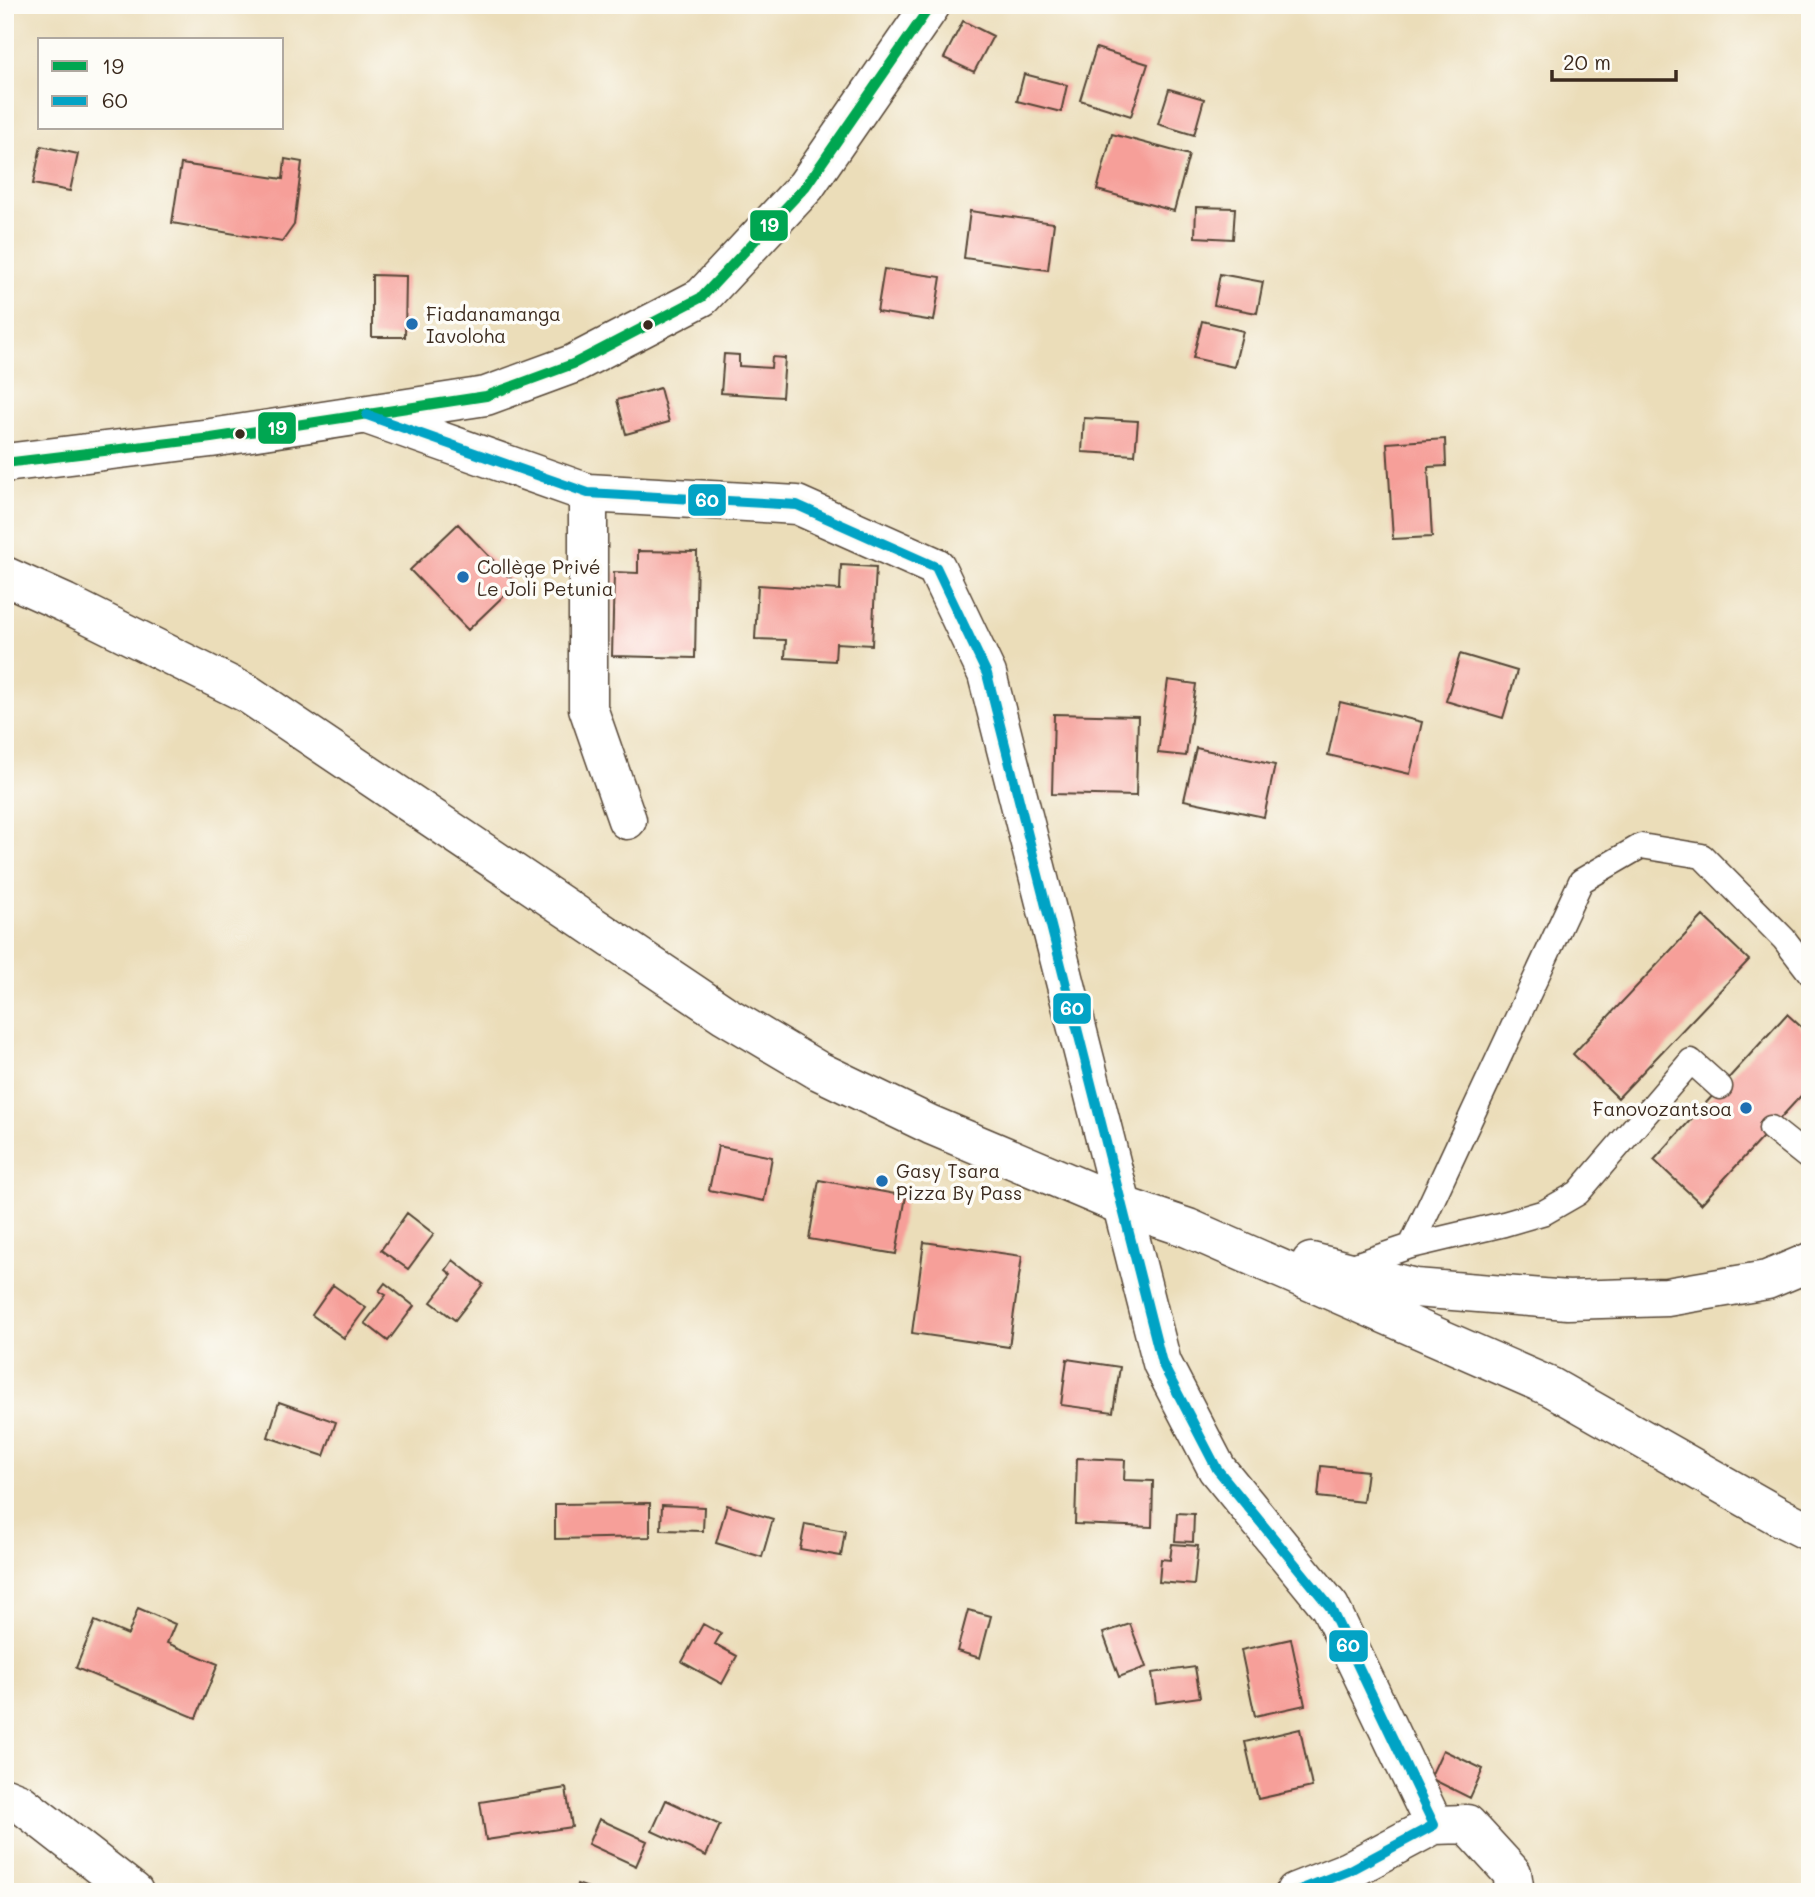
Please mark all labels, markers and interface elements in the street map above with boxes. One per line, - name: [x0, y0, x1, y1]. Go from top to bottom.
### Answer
- legend: [38, 38, 284, 130]
- scale bar: [1552, 38, 1677, 82]
- text: 20 m: [1563, 48, 1611, 75]
- text: 19: [102, 52, 124, 79]
- text: 60: [102, 86, 128, 113]
- line badge: 19: [749, 209, 789, 242]
- text: 19: [759, 212, 779, 237]
- place label: Fiadanamanga Iavoloha: [426, 301, 561, 348]
- marker: Fiadanamanga Iavoloha: [404, 316, 420, 332]
- unlabelled marker: [641, 318, 655, 332]
- line badge: 19: [257, 411, 297, 445]
- text: 19: [267, 415, 287, 440]
- unlabelled marker: [233, 427, 247, 441]
- line badge: 60: [687, 483, 727, 517]
- text: 60: [695, 487, 719, 512]
- place label: Collège Privé Le Joli Petunia: [477, 554, 614, 601]
- marker: Collège Privé Le Joli Petunia: [455, 569, 471, 585]
- line badge: 60: [1052, 992, 1092, 1025]
- text: 60: [1060, 995, 1084, 1020]
- place label: Fanovozantsoa: [1593, 1096, 1732, 1121]
- marker: Fanovozantsoa: [1738, 1100, 1754, 1116]
- place label: Gasy Tsara Pizza By Pass: [896, 1158, 1022, 1205]
- marker: Gasy Tsara Pizza By Pass: [874, 1173, 890, 1189]
- line badge: 60: [1328, 1629, 1369, 1663]
- text: 60: [1336, 1632, 1360, 1657]

